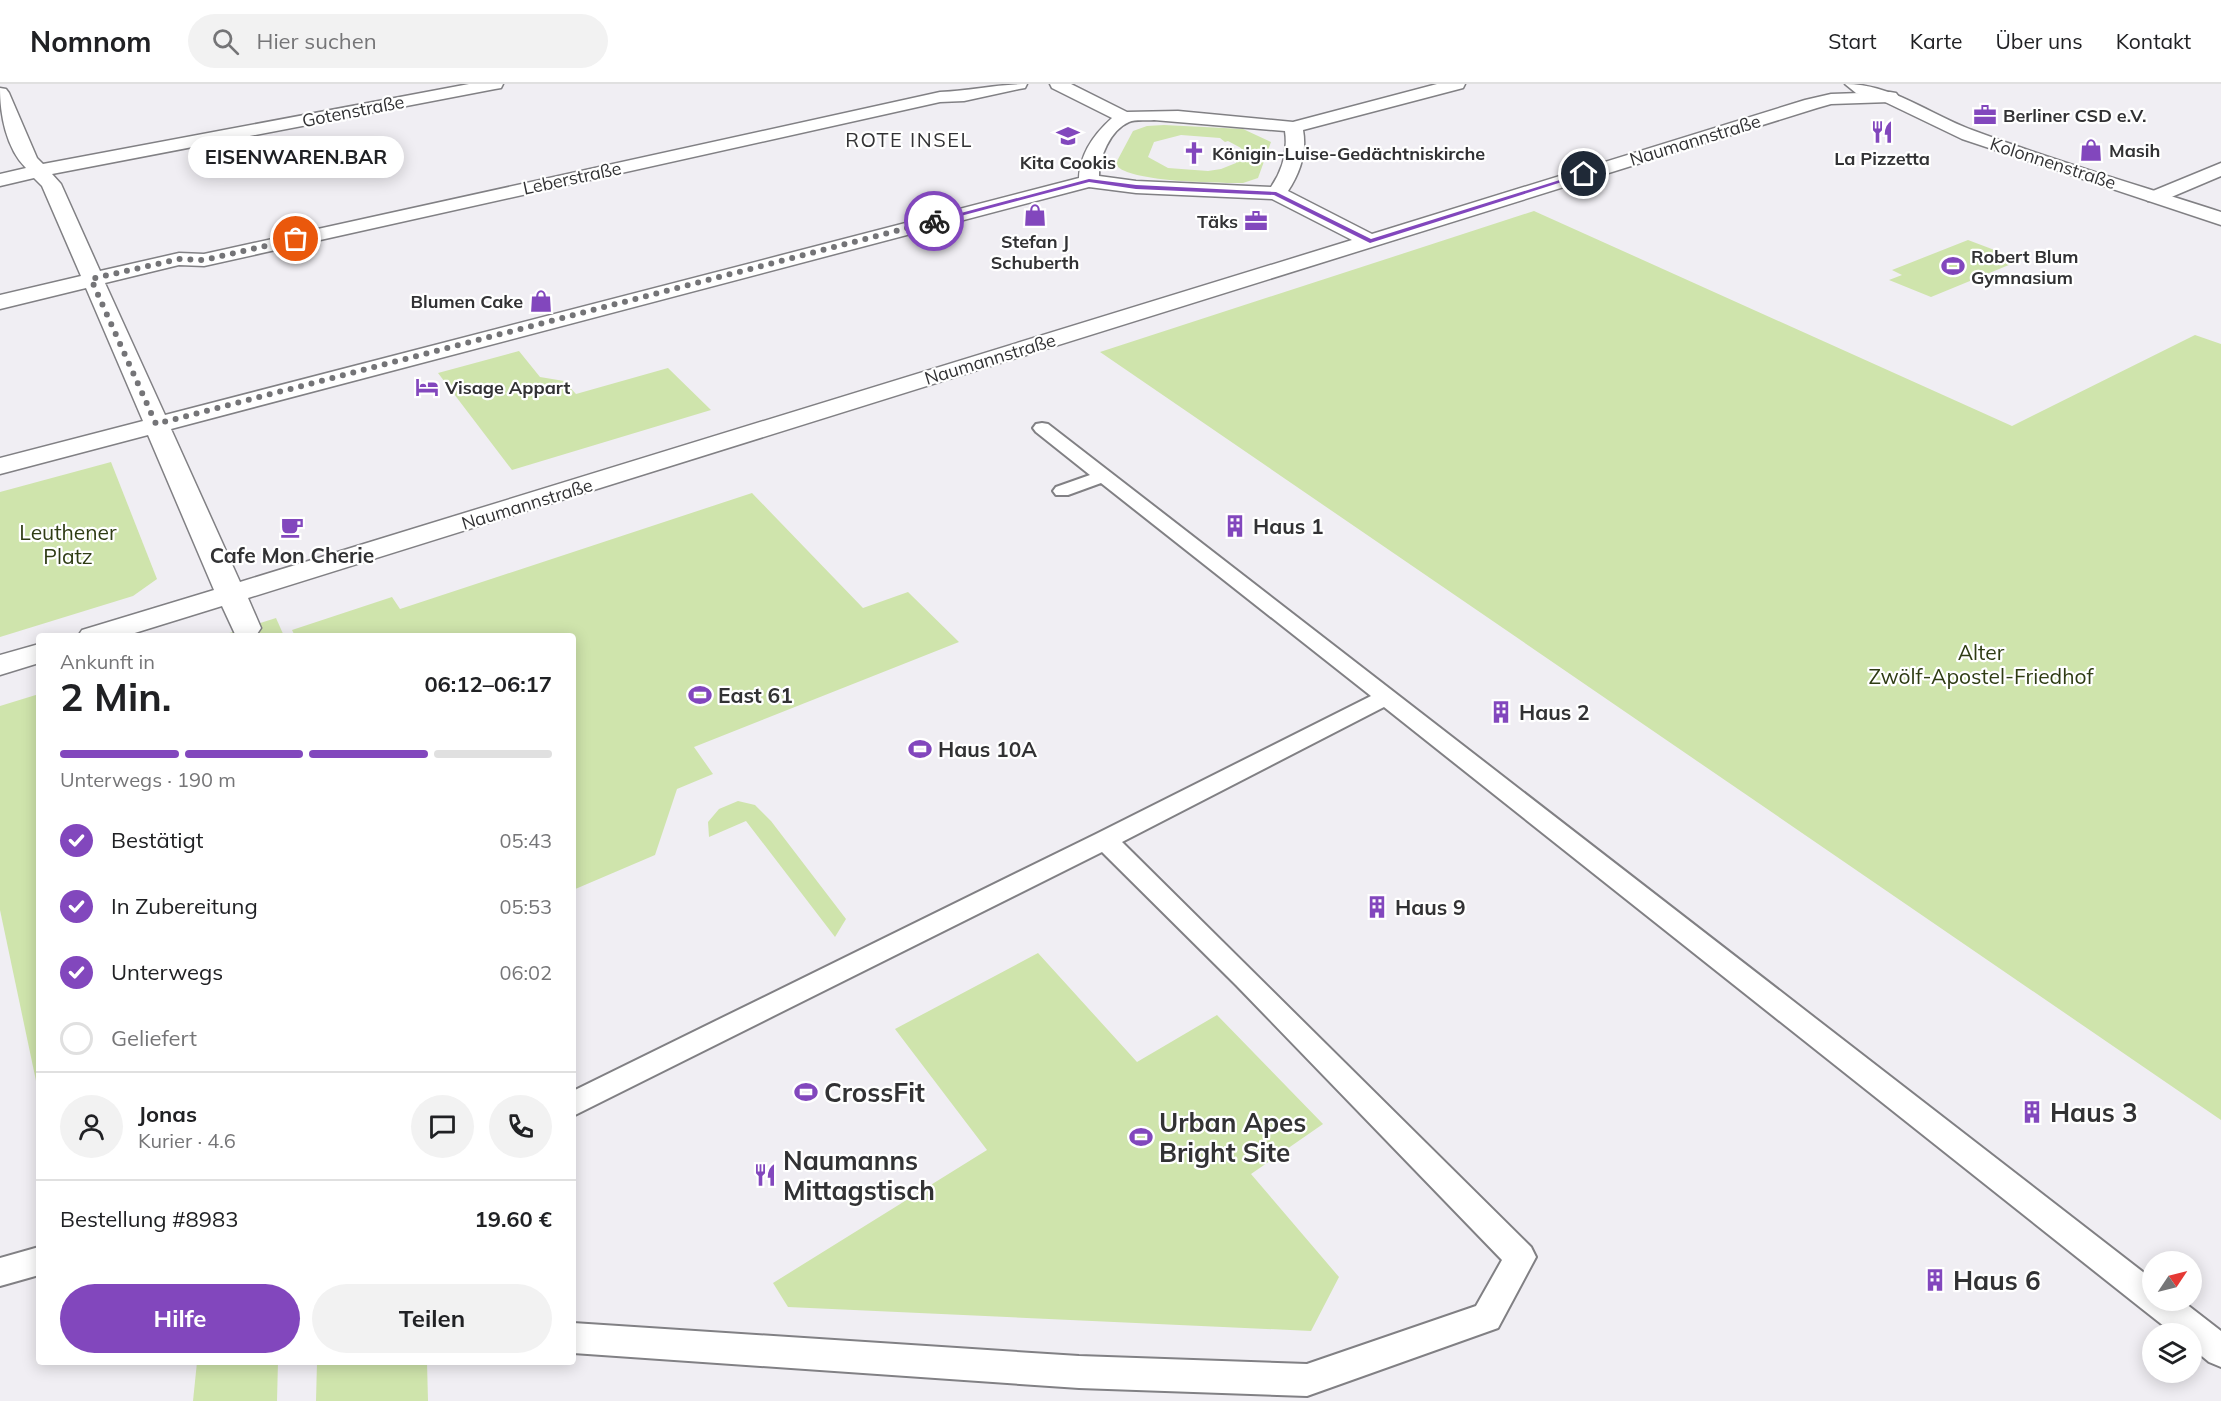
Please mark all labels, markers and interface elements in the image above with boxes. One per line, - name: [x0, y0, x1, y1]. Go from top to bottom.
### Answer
- search box: [188, 14, 608, 68]
- text: Nomnom: [30, 24, 152, 59]
- icon: search: [209, 25, 242, 58]
- text: Hier suchen: [257, 27, 377, 55]
- text: Start: [1828, 28, 1877, 54]
- text: Karte: [1910, 28, 1962, 54]
- text: Über uns: [1995, 28, 2083, 54]
- text: Kontakt: [2116, 28, 2191, 54]
- street label: Gotenstraße: [300, 90, 406, 132]
- office icon: Berliner CSD e.V.: [1972, 102, 1998, 128]
- place label: Berliner CSD e.V.: [2003, 104, 2147, 127]
- street label: Naumannstraße: [1627, 109, 1763, 171]
- restaurant icon: La Pizzetta: [1869, 119, 1895, 145]
- school or university icon: Kita Cookis: [1055, 123, 1081, 149]
- district label: ROTE INSEL: [845, 127, 973, 152]
- street label: Kolonnenstraße: [1987, 132, 2119, 194]
- callout: EISENWAREN.BAR: [188, 137, 404, 179]
- shop icon: Masih: [2078, 137, 2104, 163]
- place label: Masih: [2109, 139, 2160, 162]
- church icon: Königin-Luise-Gedächtniskirche: [1181, 140, 1207, 166]
- place label: Königin-Luise-Gedächtniskirche: [1212, 142, 1485, 165]
- text: EISENWAREN.BAR: [205, 144, 387, 169]
- place label: La Pizzetta: [1834, 147, 1930, 170]
- pin: [1558, 148, 1609, 199]
- place label: Kita Cookis: [1020, 151, 1116, 174]
- street label: Leberstraße: [521, 156, 623, 200]
- icon: home: [1567, 157, 1600, 190]
- courier: [904, 191, 964, 251]
- shop icon: Stefan J Schuberth: [1022, 202, 1048, 228]
- icon: bike: [918, 205, 951, 238]
- office icon: Täks: [1243, 208, 1269, 234]
- place label: Täks: [1197, 210, 1238, 233]
- pin: [270, 213, 321, 264]
- icon: bag: [279, 222, 312, 255]
- place label: Stefan J Schuberth: [991, 230, 1079, 274]
- place label: Robert Blum Gymnasium: [1971, 245, 2078, 289]
- sports icon: Robert Blum Gymnasium: [1940, 253, 1966, 279]
- shop icon: Blumen Cake: [528, 288, 554, 314]
- place label: Blumen Cake: [411, 290, 523, 313]
- street label: Naumannstraße: [922, 328, 1058, 390]
- hotel icon: Visage Appart: [414, 374, 440, 400]
- place label: Visage Appart: [444, 376, 570, 399]
- street label: Naumannstraße: [459, 473, 595, 535]
- building icon: Haus 1: [1222, 513, 1248, 539]
- place label: Haus 1: [1253, 513, 1324, 539]
- cafe icon: Cafe Mon Cherie: [279, 514, 305, 540]
- park label: Leuthener Platz: [19, 519, 117, 569]
- place label: Cafe Mon Cherie: [210, 542, 374, 568]
- park label: Alter Zwölf-Apostel-Friedhof: [1868, 639, 2094, 689]
- text: Ankunft in: [60, 649, 155, 674]
- text: 06:12–06:17: [424, 670, 552, 698]
- text: 2 Min.: [60, 672, 171, 721]
- sports icon: East 61: [687, 682, 713, 708]
- place label: East 61: [718, 682, 793, 708]
- building icon: Haus 2: [1488, 699, 1514, 725]
- place label: Haus 2: [1519, 699, 1590, 725]
- sports icon: Haus 10A: [907, 736, 933, 762]
- place label: Haus 10A: [938, 736, 1037, 762]
- text: Unterwegs · 190 m: [60, 767, 236, 792]
- icon: check: [60, 824, 93, 857]
- text: Bestätigt: [111, 826, 204, 854]
- text: 05:43: [499, 828, 552, 853]
- icon: check: [60, 890, 93, 923]
- text: In Zubereitung: [111, 892, 258, 920]
- text: 05:53: [499, 894, 552, 919]
- building icon: Haus 9: [1364, 894, 1390, 920]
- place label: Haus 9: [1395, 894, 1466, 920]
- icon: check: [60, 956, 93, 989]
- text: Unterwegs: [111, 958, 223, 986]
- text: 06:02: [499, 960, 552, 985]
- text: Geliefert: [111, 1024, 197, 1052]
- place label: CrossFit: [824, 1076, 925, 1109]
- sports icon: CrossFit: [793, 1079, 819, 1105]
- button: person: [60, 1095, 123, 1158]
- button: chat: [411, 1095, 474, 1158]
- button: phone: [489, 1095, 552, 1158]
- place label: Haus 3: [2050, 1096, 2138, 1129]
- building icon: Haus 3: [2019, 1099, 2045, 1125]
- text: Jonas: [138, 1100, 197, 1128]
- place label: Urban Apes Bright Site: [1159, 1106, 1306, 1169]
- sports icon: Urban Apes Bright Site: [1128, 1124, 1154, 1150]
- text: Kurier · 4.6: [138, 1128, 236, 1153]
- place label: Naumanns Mittagstisch: [783, 1144, 935, 1207]
- restaurant icon: Naumanns Mittagstisch: [752, 1162, 778, 1188]
- text: Bestellung #8983: [60, 1205, 238, 1233]
- text: 19.60 €: [475, 1205, 552, 1233]
- north arrow: [2142, 1251, 2202, 1311]
- map controls: [2142, 1251, 2202, 1383]
- place label: Haus 6: [1953, 1264, 2041, 1297]
- building icon: Haus 6: [1922, 1267, 1948, 1293]
- button: Hilfe: [60, 1284, 300, 1353]
- button: Teilen: [312, 1284, 552, 1353]
- button: layers: [2142, 1323, 2202, 1383]

